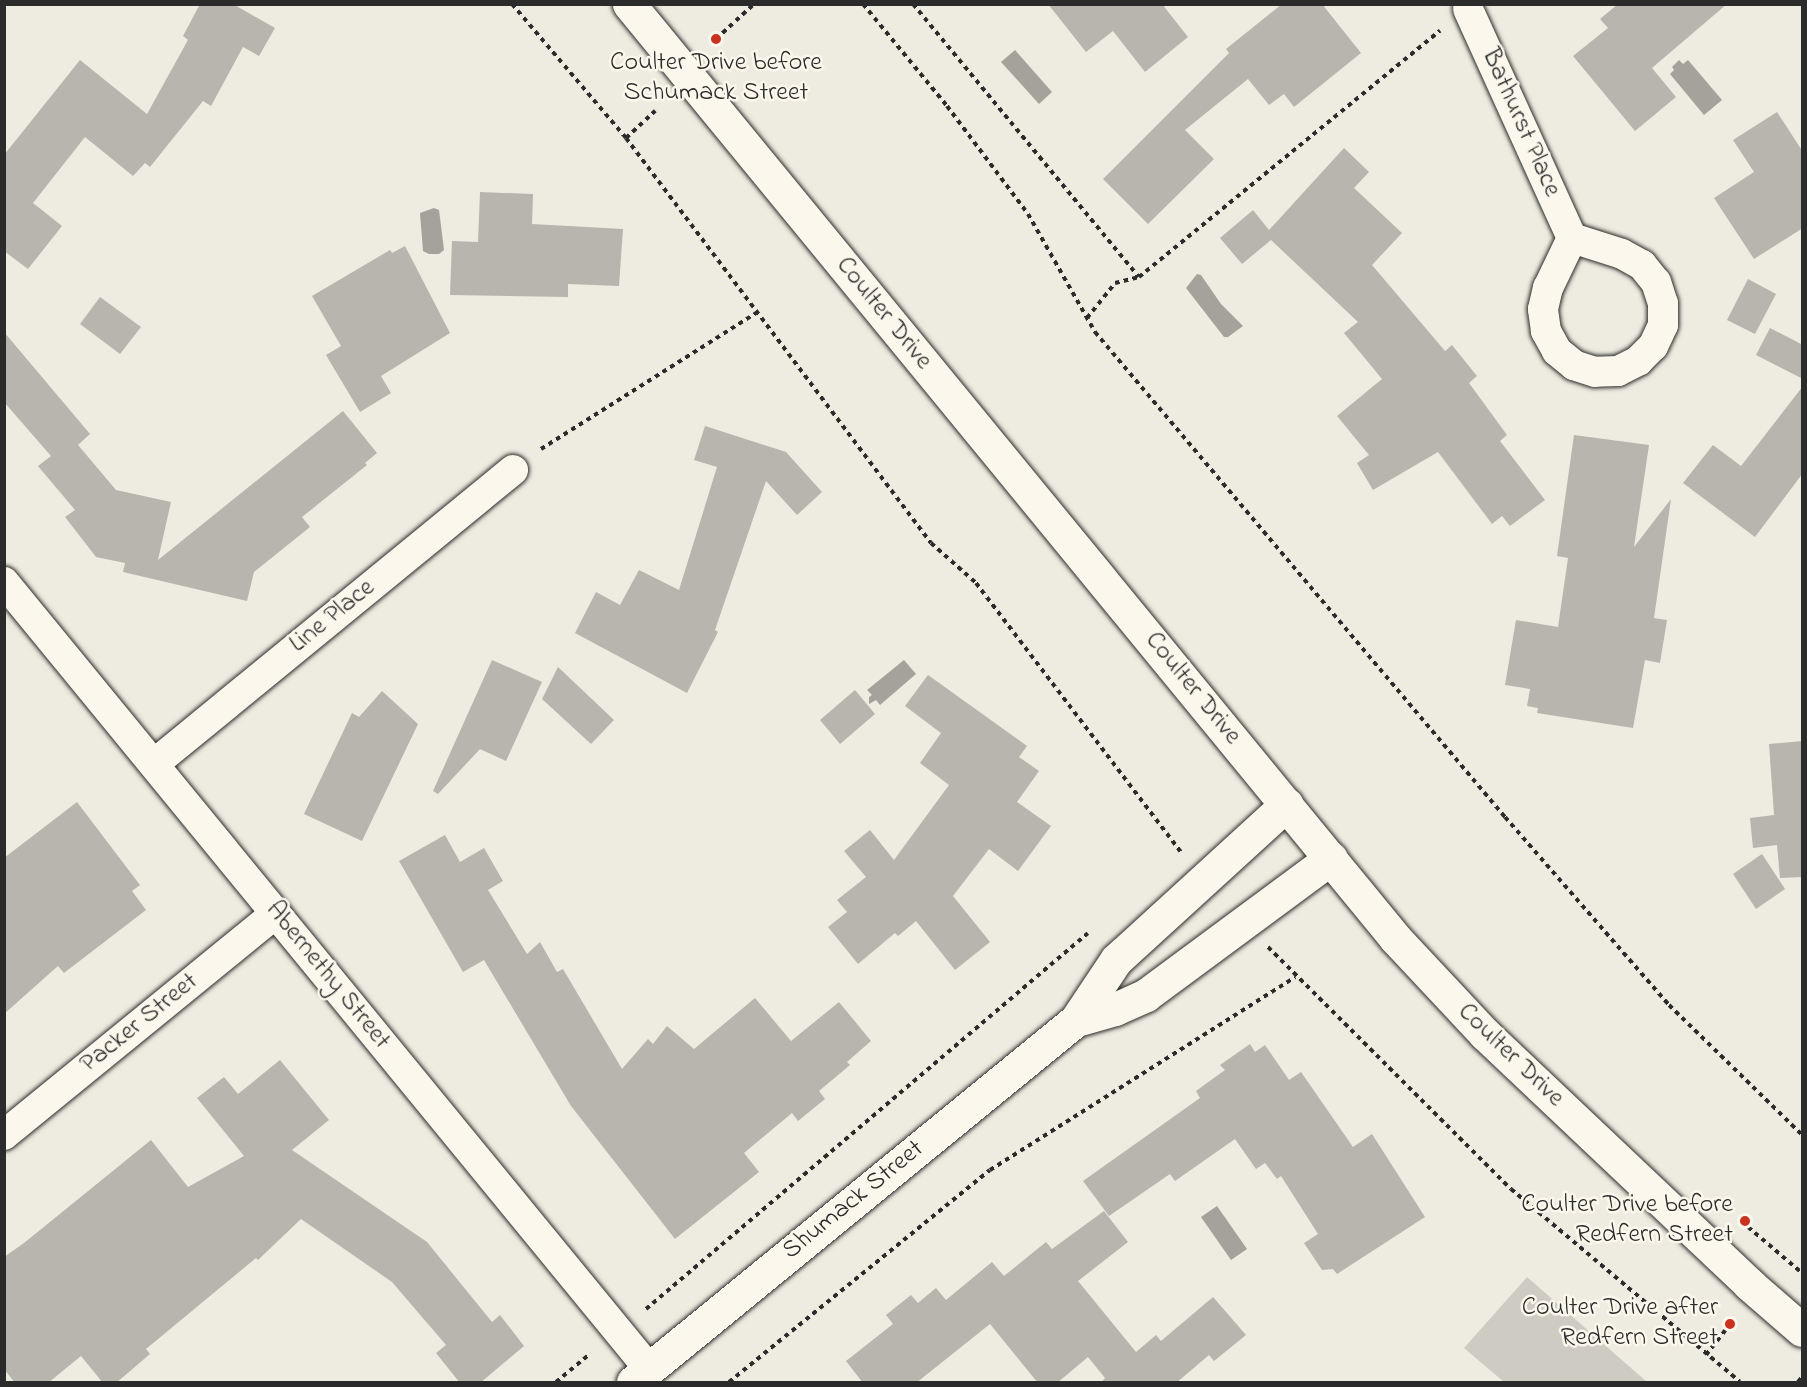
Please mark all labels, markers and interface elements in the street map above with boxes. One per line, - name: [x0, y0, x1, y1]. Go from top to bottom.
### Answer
- marker: Coulter Drive before Schumack Street: [709, 32, 723, 46]
- street label: Bathurst Place: [1473, 44, 1567, 202]
- place label: Coulter Drive before Schumack Street: [610, 48, 822, 110]
- street label: Coulter Drive: [828, 251, 938, 377]
- street label: Line Place: [284, 573, 382, 661]
- street label: Coulter Drive: [1137, 626, 1247, 752]
- street label: Abernethy Street: [258, 896, 396, 1056]
- street label: Packer Street: [75, 967, 205, 1081]
- street label: Coulter Drive: [1450, 997, 1570, 1115]
- street label: Shumack Street: [777, 1134, 931, 1268]
- place label: Coulter Drive before Redfern Street: [1521, 1190, 1733, 1252]
- marker: Coulter Drive before Redfern Street: [1738, 1214, 1752, 1228]
- place label: Coulter Drive after Redfern Street: [1522, 1293, 1718, 1354]
- marker: Coulter Drive after Redfern Street: [1723, 1317, 1737, 1331]

